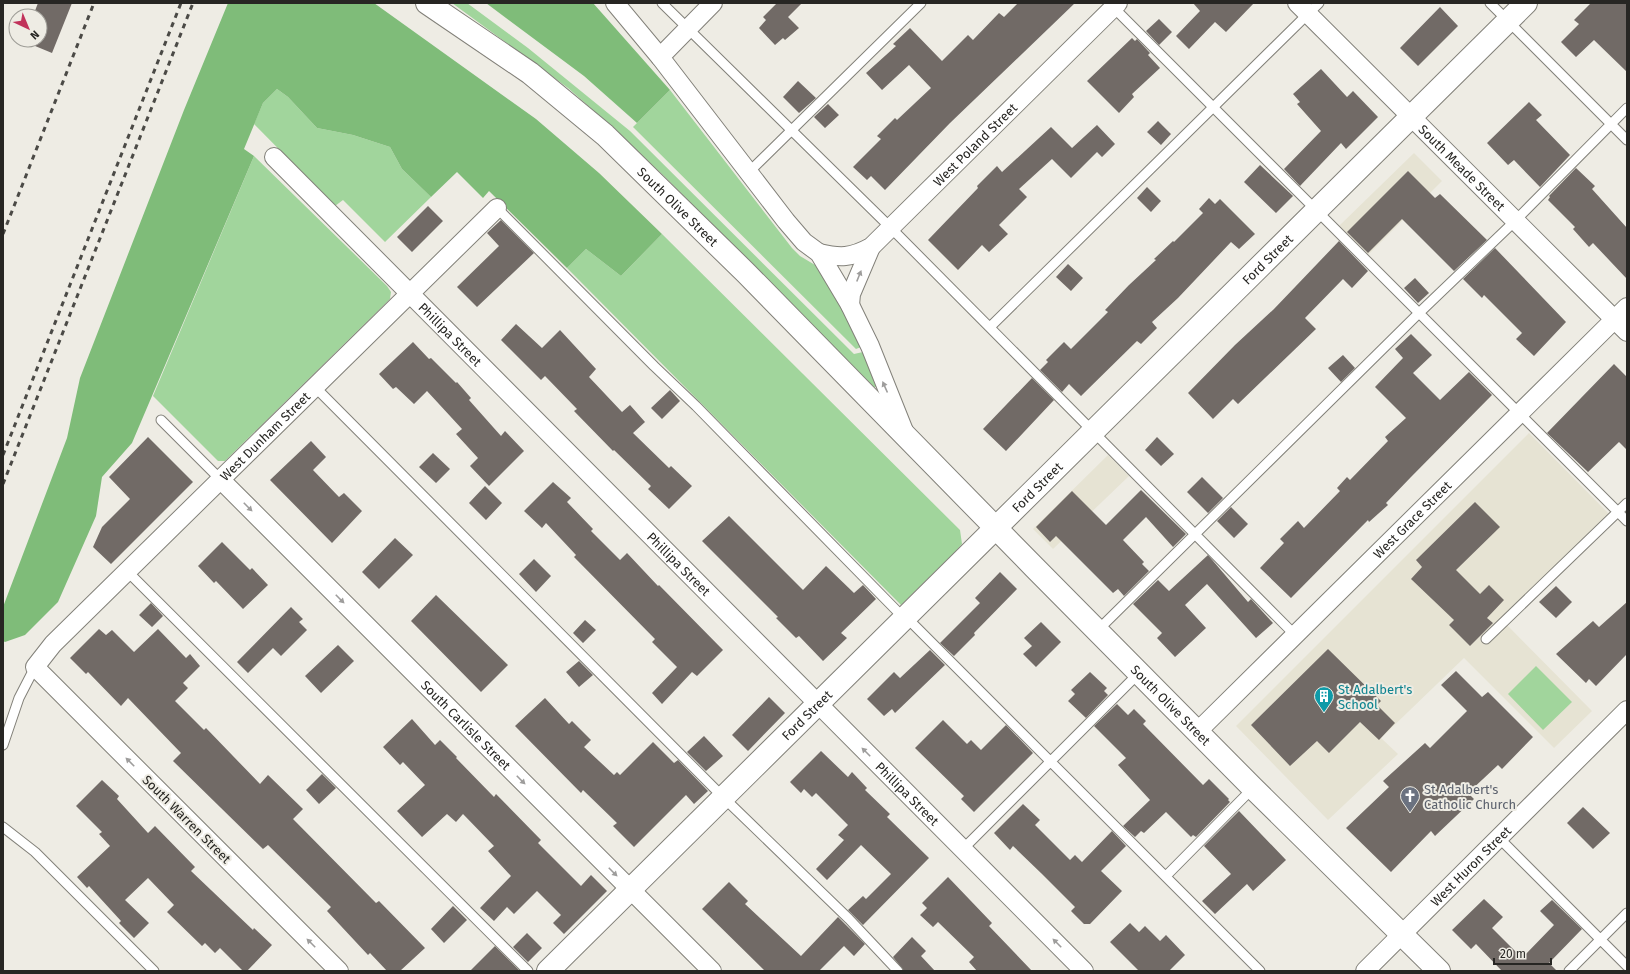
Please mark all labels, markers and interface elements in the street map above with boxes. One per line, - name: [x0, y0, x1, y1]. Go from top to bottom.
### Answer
- north arrow: [8, 8, 48, 48]
- text: N: [27, 28, 42, 42]
- street label: West Poland Street: [930, 100, 1020, 189]
- street label: South Meade Street: [1415, 122, 1508, 214]
- street label: South Olive Street: [634, 164, 721, 250]
- street label: Ford Street: [1239, 231, 1296, 288]
- one-way arrow: [856, 270, 862, 281]
- street label: Phillipa Street: [415, 300, 485, 370]
- one-way arrow: [882, 381, 889, 393]
- street label: West Dunham Street: [217, 389, 314, 484]
- street label: Ford Street: [1009, 459, 1066, 515]
- street label: West Grace Street: [1370, 478, 1455, 562]
- one-way arrow: [243, 502, 253, 512]
- street label: Phillipa Street: [644, 529, 713, 599]
- one-way arrow: [335, 594, 345, 604]
- street label: South Olive Street: [1128, 662, 1214, 749]
- street label: South Carlisle Street: [418, 678, 514, 774]
- place label: St Adalbert's School: [1338, 682, 1412, 712]
- building icon: St Adalbert's School: [1313, 685, 1335, 713]
- street label: Ford Street: [779, 687, 836, 743]
- one-way arrow: [862, 747, 871, 757]
- one-way arrow: [125, 757, 135, 767]
- street label: Phillipa Street: [872, 759, 942, 829]
- street label: South Warren Street: [139, 772, 234, 867]
- one-way arrow: [516, 775, 526, 785]
- place label: St Adalbert's Catholic Church: [1424, 782, 1516, 812]
- church icon: St Adalbert's Catholic Church: [1399, 785, 1421, 813]
- street label: West Huron Street: [1428, 823, 1514, 909]
- one-way arrow: [608, 867, 618, 877]
- one-way arrow: [307, 938, 316, 948]
- one-way arrow: [1052, 938, 1062, 948]
- scale bar: [1494, 940, 1551, 966]
- text: 20 m: [1500, 947, 1526, 961]

